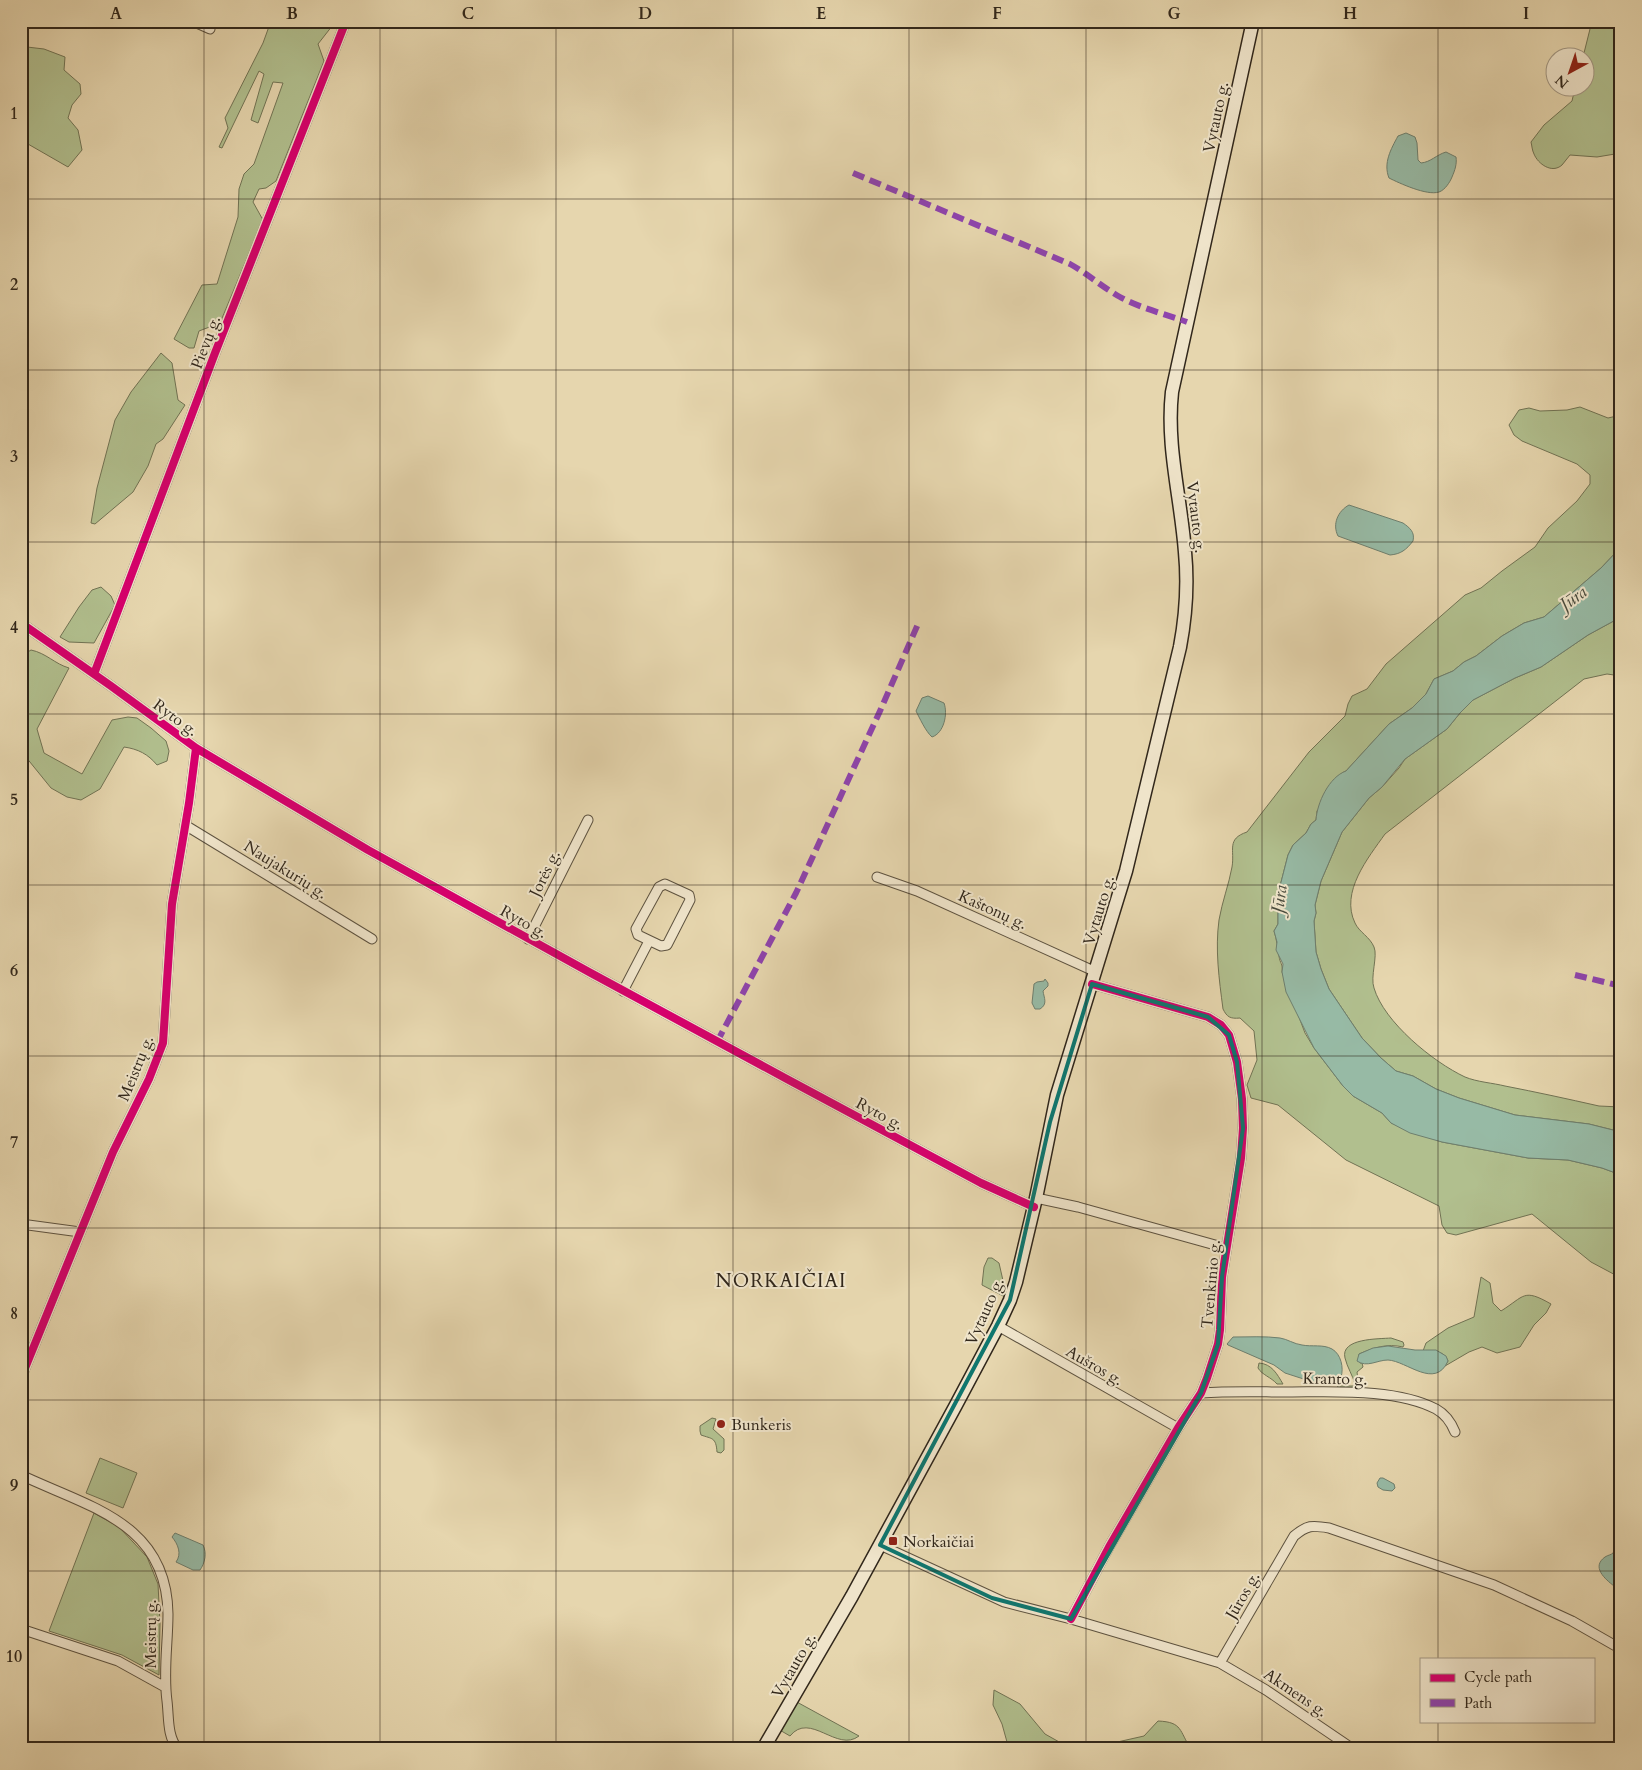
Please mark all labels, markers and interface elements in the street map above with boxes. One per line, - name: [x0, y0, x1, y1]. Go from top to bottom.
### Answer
- text: A: [110, 3, 122, 25]
- text: B: [286, 3, 298, 25]
- text: C: [462, 3, 474, 25]
- text: D: [638, 3, 652, 25]
- text: E: [816, 3, 826, 25]
- text: F: [992, 3, 1002, 25]
- text: G: [1167, 3, 1181, 25]
- text: H: [1343, 3, 1357, 25]
- text: I: [1523, 3, 1529, 25]
- north arrow: [1544, 48, 1594, 98]
- text: N: [1551, 70, 1573, 93]
- street label: Vytauto g.: [1198, 80, 1234, 155]
- text: 1: [10, 103, 18, 125]
- text: 2: [10, 274, 18, 296]
- street label: Pievų g.: [186, 313, 226, 372]
- text: 3: [10, 446, 18, 468]
- street label: Vytauto g.: [1181, 480, 1211, 554]
- water label: Jūra: [1551, 580, 1592, 619]
- text: 4: [10, 617, 18, 639]
- street label: Ryto g.: [148, 694, 202, 742]
- text: 5: [10, 789, 18, 811]
- street label: Naujakurių g.: [240, 835, 331, 904]
- street label: Jorės g.: [523, 846, 566, 902]
- street label: Vytauto g.: [1078, 873, 1120, 948]
- water label: Jūra: [1265, 883, 1294, 919]
- street label: Kaštonų g.: [955, 885, 1030, 935]
- street label: Ryto g.: [496, 900, 551, 944]
- text: 6: [10, 960, 18, 982]
- street label: Meistrų g.: [113, 1032, 159, 1105]
- street label: Ryto g.: [852, 1092, 907, 1135]
- text: 7: [10, 1132, 18, 1154]
- street label: Tvenkinio g.: [1196, 1239, 1226, 1329]
- district label: NORKAIČIAI: [716, 1268, 846, 1294]
- street label: Vytauto g.: [960, 1274, 1010, 1349]
- text: 8: [10, 1303, 18, 1325]
- street label: Aušros g.: [1062, 1341, 1127, 1391]
- street label: Kranto g.: [1302, 1367, 1368, 1391]
- place label: Bunkeris: [731, 1414, 791, 1436]
- marker: Bunkeris: [715, 1418, 727, 1430]
- text: 9: [10, 1475, 18, 1497]
- place label: Norkaičiai: [903, 1531, 975, 1553]
- marker: Norkaičiai: [887, 1535, 899, 1547]
- street label: Jūros g.: [1219, 1568, 1265, 1625]
- street label: Meistrų g.: [140, 1599, 162, 1669]
- street label: Vytauto g.: [766, 1629, 821, 1702]
- text: 10: [6, 1646, 22, 1668]
- legend: [1420, 1658, 1594, 1722]
- street label: Akmens g.: [1259, 1663, 1332, 1722]
- text: Cycle path: [1464, 1667, 1533, 1687]
- text: Path: [1464, 1693, 1493, 1713]

